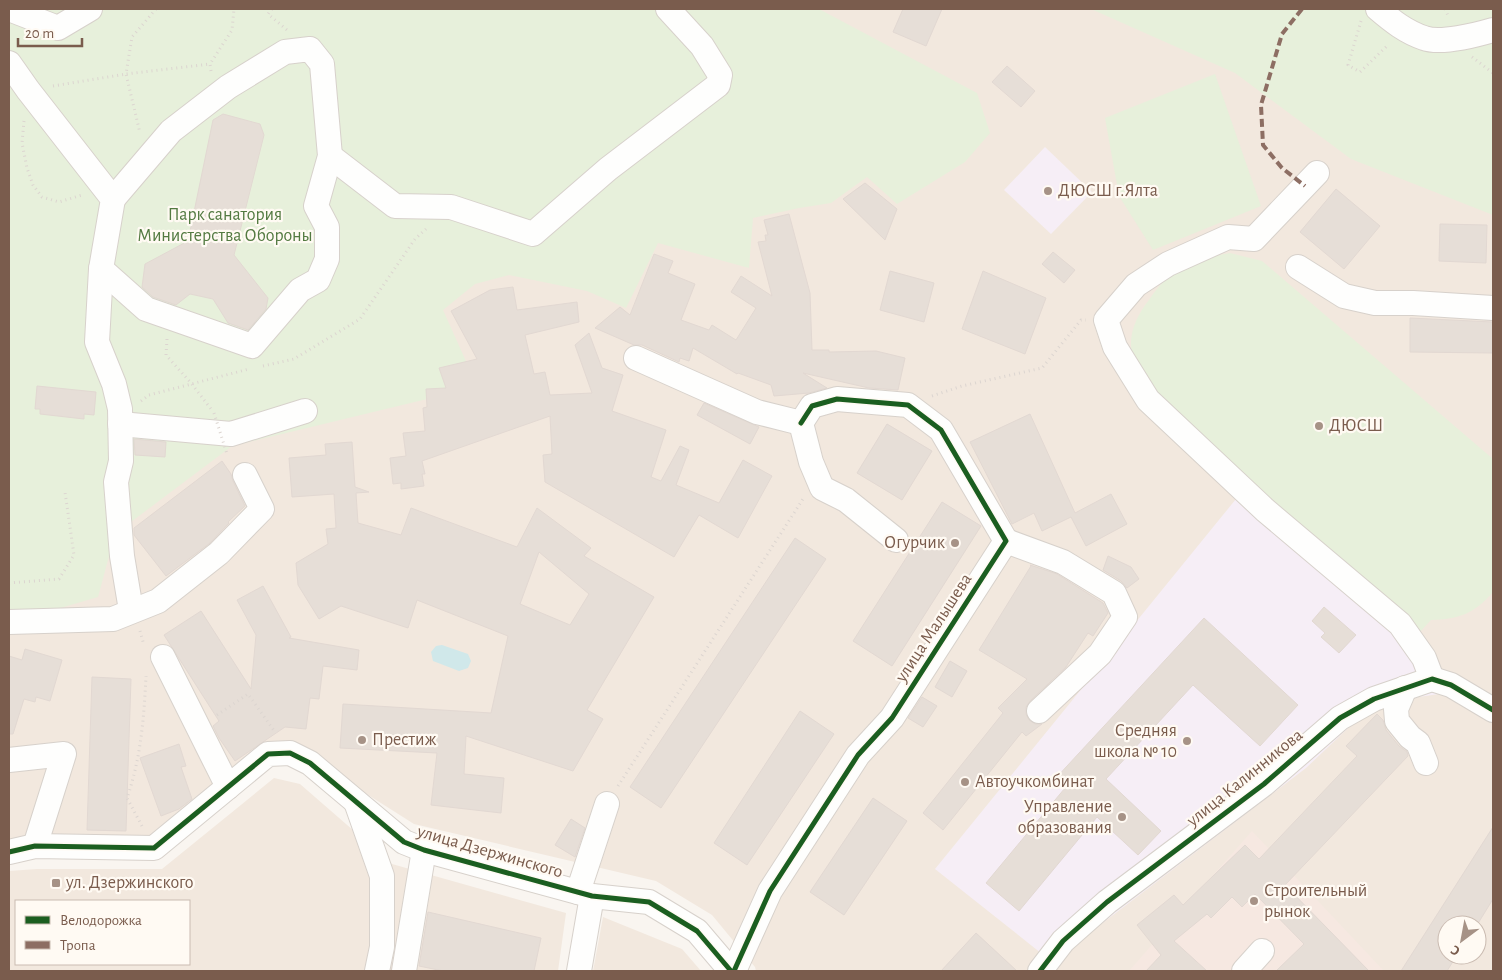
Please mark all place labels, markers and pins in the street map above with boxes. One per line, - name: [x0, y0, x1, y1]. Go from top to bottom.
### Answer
- place label: ДЮСШ г.Ялта: [1058, 182, 1158, 200]
- marker: ДЮСШ г.Ялта: [1042, 185, 1054, 197]
- place label: ДЮСШ: [1329, 417, 1383, 435]
- marker: ДЮСШ: [1313, 420, 1325, 432]
- place label: Огурчик: [884, 534, 946, 552]
- marker: Огурчик: [949, 537, 961, 549]
- place label: Средняя школа № 10: [1094, 722, 1177, 761]
- place label: Престиж: [372, 731, 437, 749]
- marker: Престиж: [356, 734, 368, 746]
- marker: Средняя школа № 10: [1181, 735, 1193, 747]
- place label: Автоучкомбинат: [975, 772, 1094, 791]
- marker: Автоучкомбинат: [959, 776, 971, 788]
- place label: Управление образования: [1018, 798, 1112, 837]
- marker: Управление образования: [1116, 811, 1128, 823]
- place label: ул. Дзержинского: [65, 874, 194, 892]
- marker: ул. Дзержинского: [50, 877, 62, 889]
- place label: Строительный рынок: [1264, 882, 1367, 921]
- marker: Строительный рынок: [1248, 895, 1260, 907]

